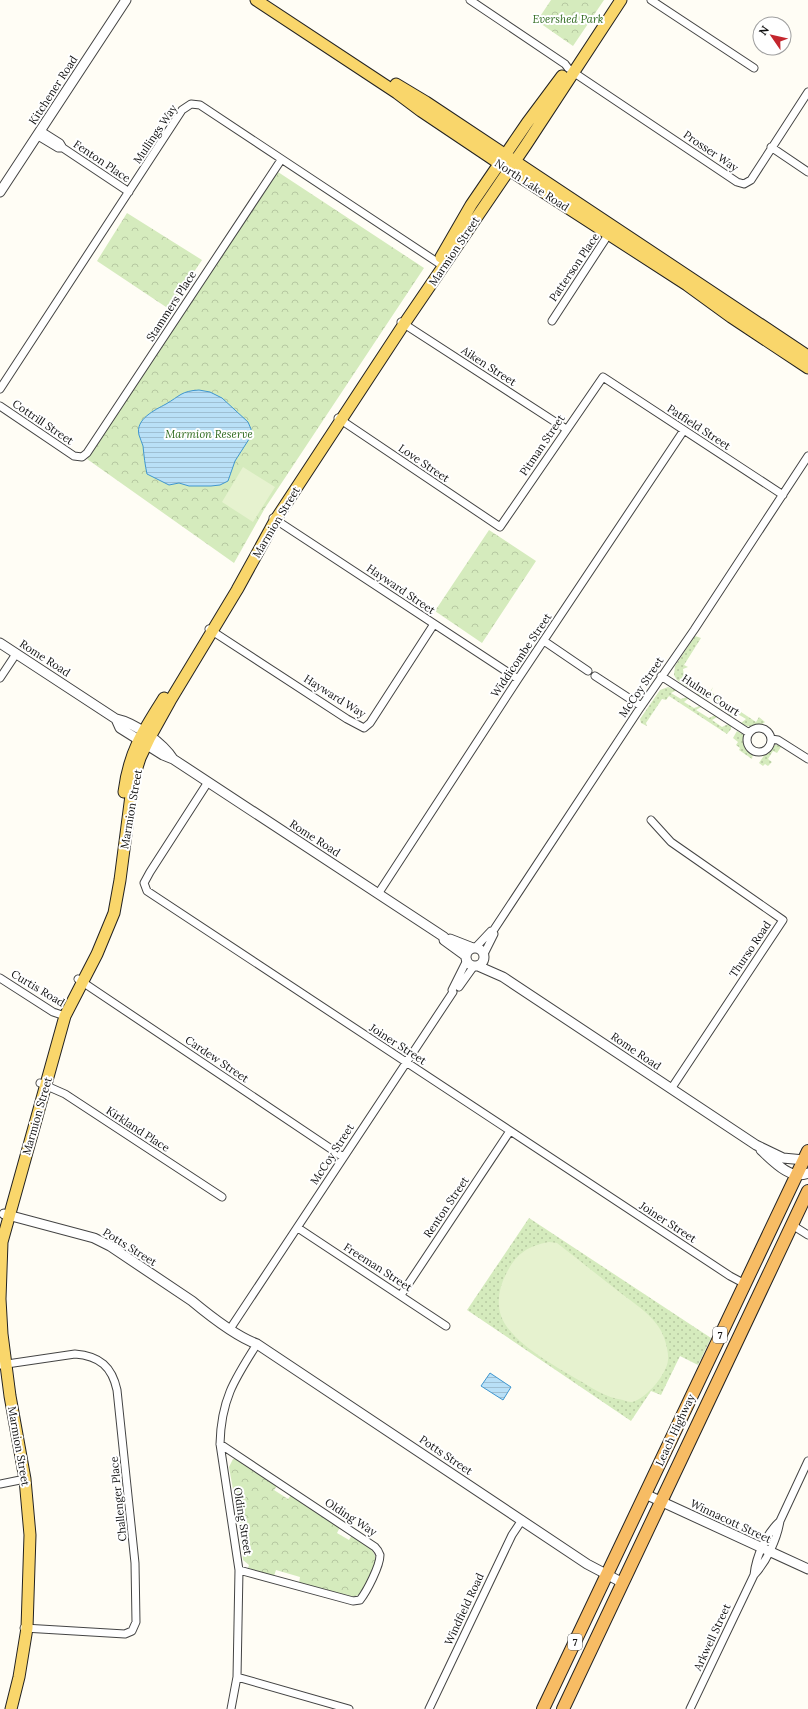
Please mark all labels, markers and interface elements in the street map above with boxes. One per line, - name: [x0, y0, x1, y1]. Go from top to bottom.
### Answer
- park label: Evershed Park: [532, 12, 604, 26]
- north arrow: [752, 16, 792, 56]
- text: N: [756, 23, 772, 38]
- street label: Kitchener Road: [26, 53, 81, 127]
- street label: Mullings Way: [130, 102, 180, 166]
- street label: Prosser Way: [681, 127, 741, 175]
- street label: Fenton Place: [71, 137, 133, 185]
- street label: North Lake Road: [492, 156, 572, 214]
- street label: Marmion Street: [426, 213, 483, 288]
- street label: Patterson Place: [546, 230, 602, 304]
- street label: Stammers Place: [143, 268, 199, 344]
- street label: Aiken Street: [458, 343, 520, 389]
- street label: Cottrill Street: [10, 396, 77, 448]
- street label: Patfield Street: [665, 401, 734, 453]
- street label: Pitman Street: [516, 411, 568, 478]
- park label: Marmion Reserve: [165, 427, 253, 441]
- street label: Love Street: [396, 441, 453, 486]
- street label: Marmion Street: [249, 483, 303, 560]
- street label: Hayward Street: [364, 561, 439, 617]
- street label: Widdicombe Street: [488, 610, 555, 700]
- street label: Rome Road: [17, 636, 73, 680]
- street label: McCoy Street: [616, 654, 667, 720]
- street label: Hayward Way: [301, 671, 369, 721]
- street label: Hulme Court: [679, 671, 743, 719]
- street label: Marmion Street: [117, 767, 145, 850]
- street label: Rome Road: [287, 816, 343, 860]
- street label: Thurso Road: [726, 918, 774, 980]
- street label: Curtis Road: [9, 967, 68, 1010]
- street label: Joiner Street: [366, 1020, 430, 1068]
- street label: Rome Road: [608, 1029, 664, 1073]
- street label: Cardew Street: [183, 1033, 252, 1086]
- street label: Marmion Street: [19, 1075, 55, 1157]
- street label: Kirkland Place: [104, 1103, 172, 1155]
- street label: McCoy Street: [307, 1120, 357, 1187]
- street label: Renton Street: [420, 1173, 472, 1240]
- street label: Joiner Street: [636, 1198, 700, 1246]
- street label: Potts Street: [101, 1225, 160, 1269]
- street label: Freeman Street: [341, 1240, 415, 1295]
- road number: 7: [713, 1327, 727, 1343]
- street label: Leach Highway: [652, 1392, 698, 1468]
- street label: Marmion Street: [5, 1405, 33, 1488]
- street label: Potts Street: [417, 1432, 476, 1478]
- street label: Challenger Place: [107, 1456, 129, 1542]
- street label: Olding Street: [231, 1486, 255, 1557]
- street label: Olding Way: [322, 1495, 380, 1539]
- street label: Winnacott Street: [688, 1496, 774, 1546]
- street label: Windfield Road: [441, 1570, 487, 1647]
- street label: Arkwell Street: [690, 1601, 734, 1674]
- road number: 7: [568, 1634, 582, 1650]

